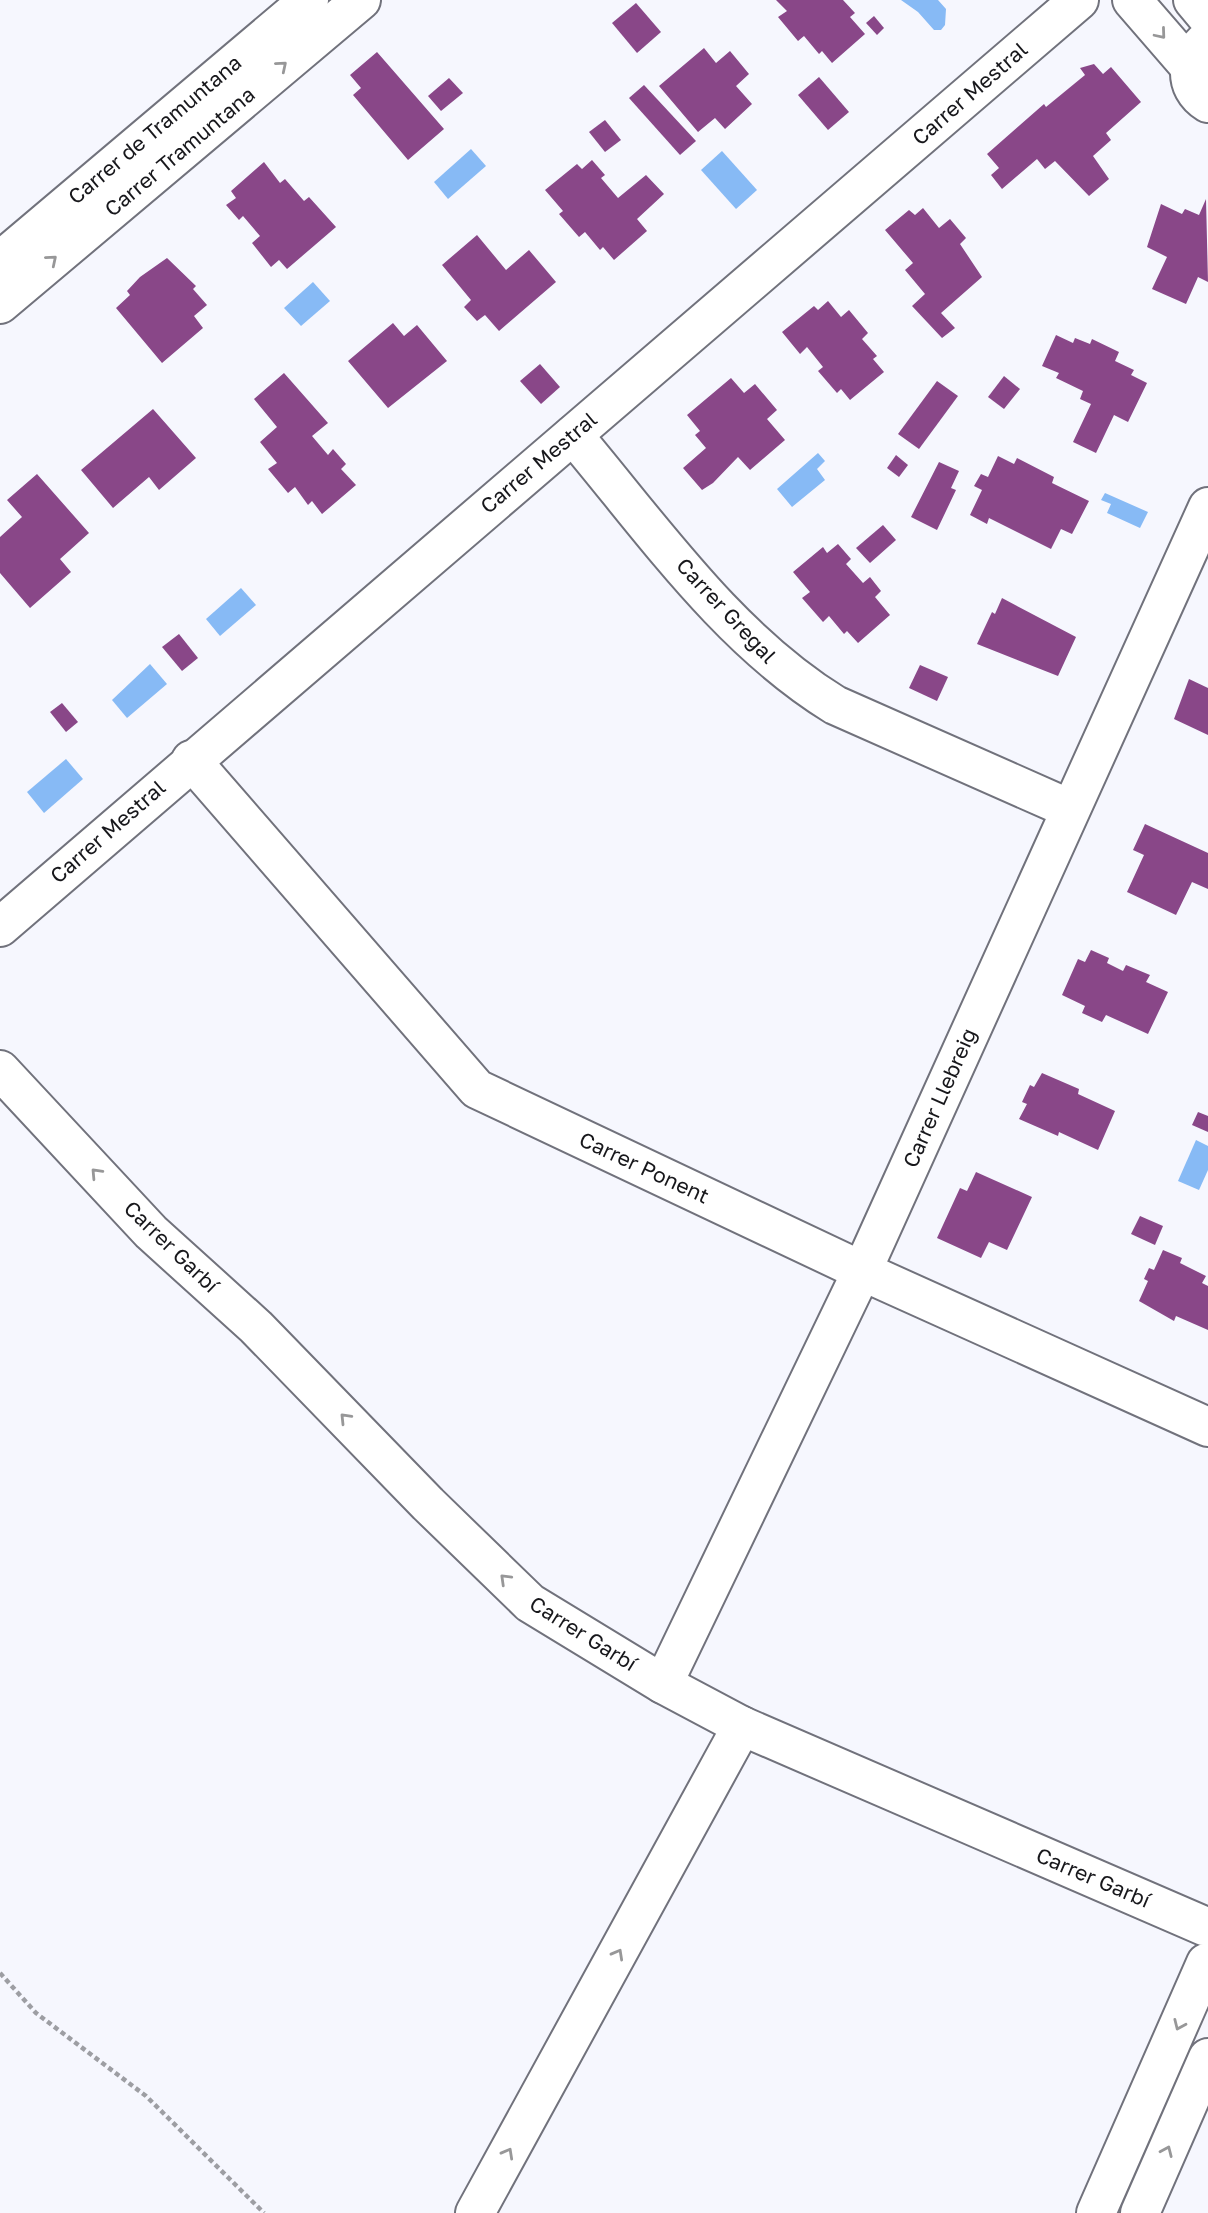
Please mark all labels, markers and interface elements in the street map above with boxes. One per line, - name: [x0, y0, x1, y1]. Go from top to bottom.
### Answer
- one-way arrow: [1153, 25, 1165, 38]
- street label: Carrer Mestral: [906, 36, 1032, 150]
- street label: Carrer de Tramuntana: [62, 49, 246, 209]
- one-way arrow: [274, 62, 287, 74]
- street label: Carrer Tramuntana: [99, 81, 260, 222]
- one-way arrow: [44, 256, 57, 268]
- street label: Carrer Mestral: [475, 406, 602, 519]
- street label: Carrer Gregal: [671, 552, 782, 668]
- street label: Carrer Mestral: [44, 774, 170, 888]
- street label: Carrer Llebreig: [897, 1024, 981, 1171]
- street label: Carrer Ponent: [575, 1126, 713, 1209]
- one-way arrow: [91, 1168, 104, 1181]
- street label: Carrer Garbí: [119, 1195, 225, 1299]
- one-way arrow: [340, 1413, 353, 1426]
- one-way arrow: [500, 1575, 513, 1588]
- street label: Carrer Garbí: [525, 1590, 643, 1677]
- street label: Carrer Garbí: [1032, 1841, 1156, 1913]
- one-way arrow: [609, 1948, 623, 1961]
- one-way arrow: [1173, 2018, 1187, 2030]
- one-way arrow: [1159, 2145, 1173, 2158]
- one-way arrow: [500, 2148, 513, 2160]

